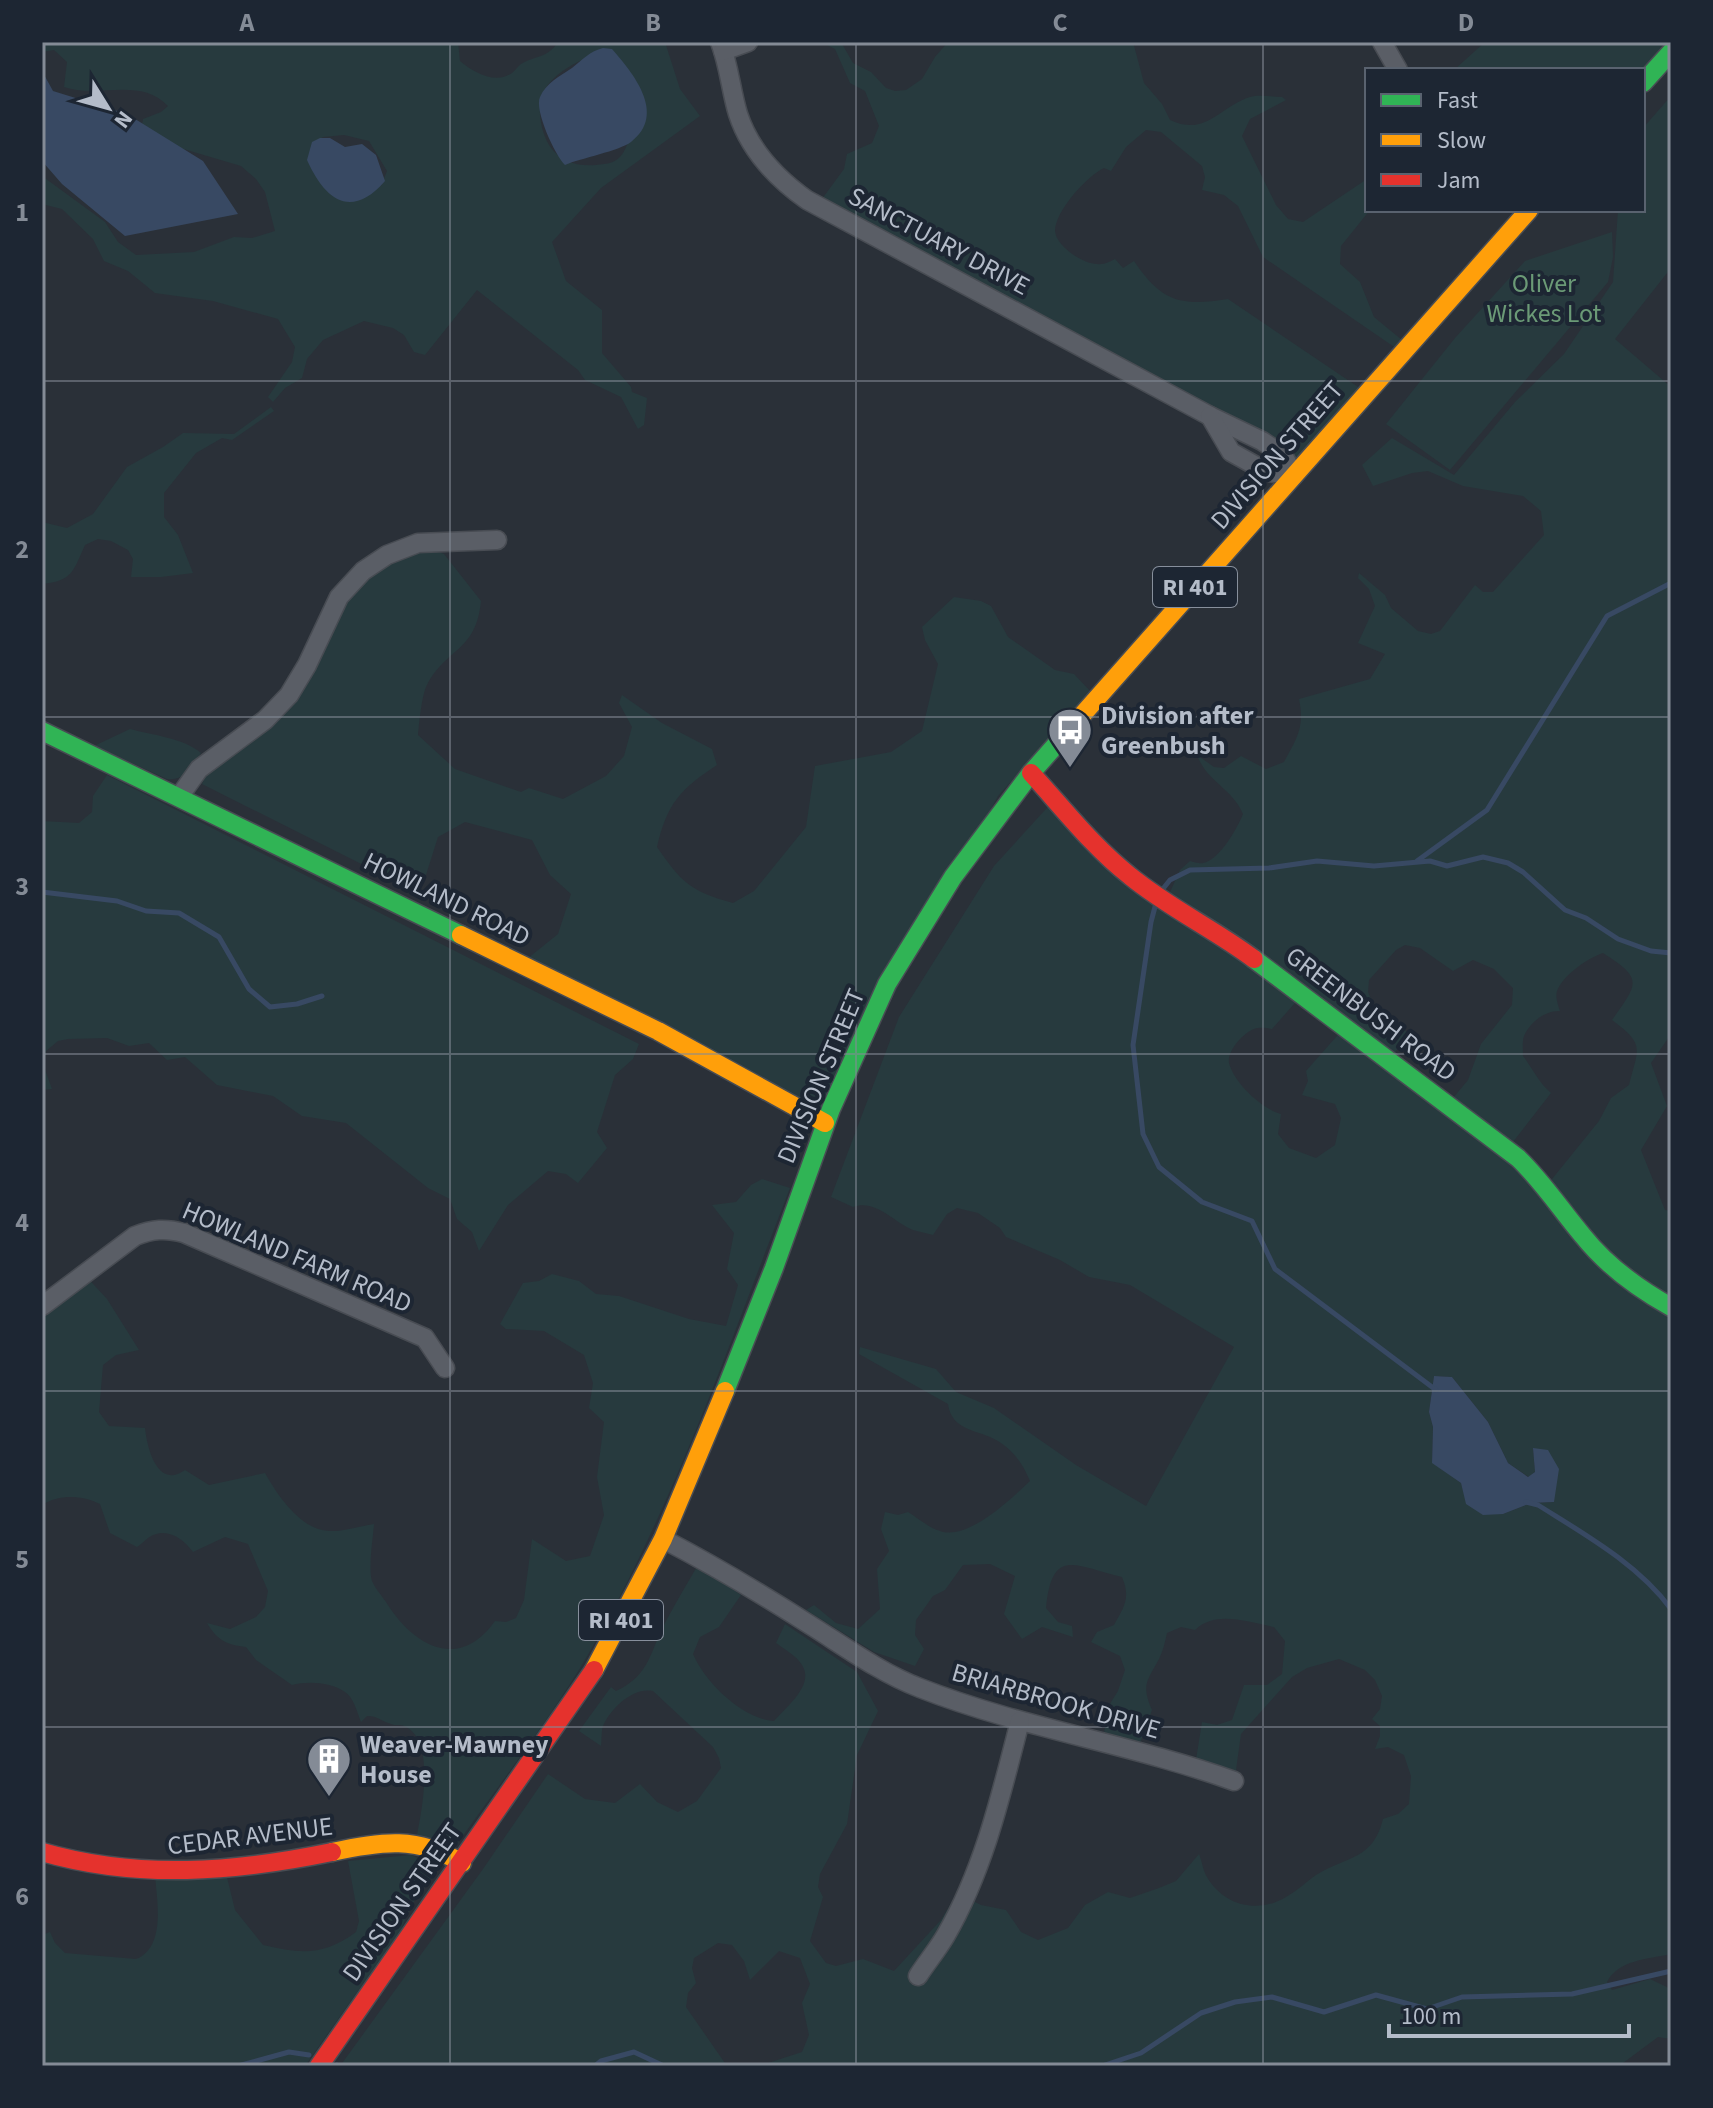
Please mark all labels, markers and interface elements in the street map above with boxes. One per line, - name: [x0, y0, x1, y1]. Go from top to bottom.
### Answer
- text: A: [239, 4, 256, 41]
- text: B: [645, 4, 661, 41]
- text: C: [1052, 4, 1068, 41]
- text: D: [1458, 4, 1474, 41]
- north arrow: [68, 68, 148, 148]
- legend: [1365, 68, 1645, 212]
- text: Fast: [1437, 83, 1478, 118]
- text: N: [106, 104, 140, 135]
- text: Slow: [1437, 123, 1486, 158]
- text: Jam: [1437, 163, 1481, 198]
- street label: SANCTUARY DRIVE: [842, 178, 1036, 304]
- text: 1: [15, 194, 29, 231]
- park label: Oliver Wickes Lot: [1487, 265, 1602, 332]
- street label: DIVISION STREET: [1202, 372, 1352, 538]
- text: 2: [15, 531, 29, 568]
- road number: RI 401: [1153, 567, 1237, 607]
- place label: Division after Greenbush: [1101, 697, 1254, 764]
- bus stop icon: Division after Greenbush: [1046, 706, 1094, 769]
- street label: HOWLAND ROAD: [357, 843, 537, 955]
- text: 3: [15, 868, 29, 905]
- street label: GREENBUSH ROAD: [1278, 938, 1464, 1090]
- street label: DIVISION STREET: [768, 983, 874, 1169]
- street label: HOWLAND FARM ROAD: [176, 1192, 418, 1322]
- text: 4: [15, 1204, 29, 1241]
- text: 5: [15, 1541, 29, 1578]
- road number: RI 401: [579, 1600, 663, 1640]
- street label: BRIARBROOK DRIVE: [947, 1654, 1165, 1748]
- place label: Weaver-Mawney House: [360, 1726, 549, 1793]
- building icon: Weaver-Mawney House: [305, 1735, 353, 1798]
- street label: CEDAR AVENUE: [165, 1807, 335, 1865]
- street label: DIVISION STREET: [333, 1815, 471, 1989]
- text: 6: [15, 1878, 29, 1915]
- scale bar: [1389, 1988, 1629, 2038]
- text: 100 m: [1401, 1999, 1461, 2034]

